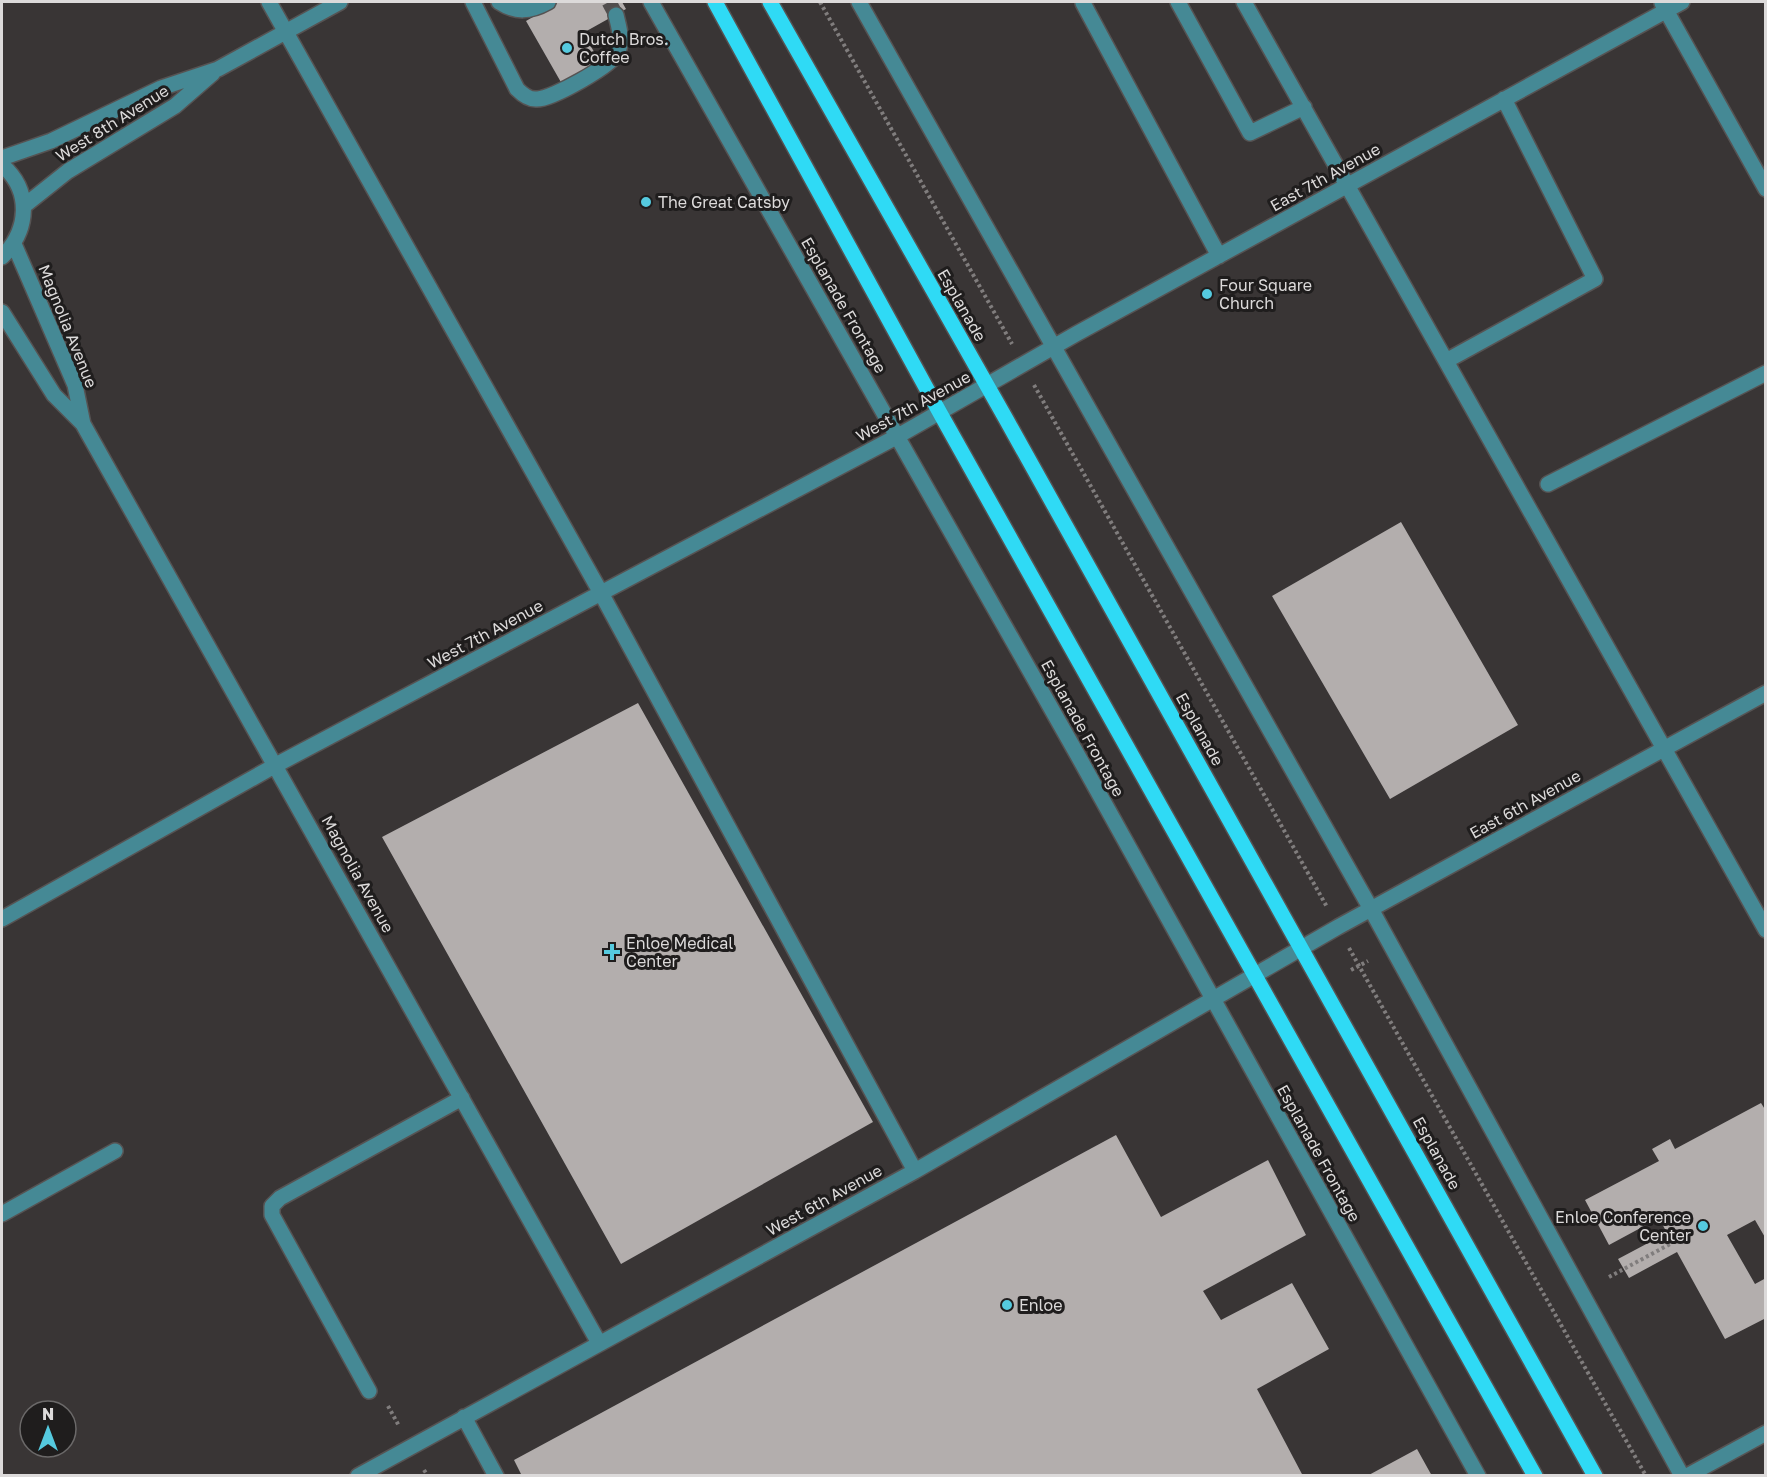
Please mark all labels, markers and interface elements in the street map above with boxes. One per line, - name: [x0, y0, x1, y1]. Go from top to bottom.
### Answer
- place label: Dutch Bros. Coffee: [579, 29, 669, 67]
- marker: Dutch Bros. Coffee: [560, 41, 574, 55]
- street label: West 8th Avenue: [52, 80, 172, 166]
- street label: East 7th Avenue: [1266, 139, 1384, 215]
- place label: The Great Catsby: [658, 192, 790, 212]
- marker: The Great Catsby: [639, 195, 653, 209]
- street label: Esplanade Frontage: [797, 233, 891, 377]
- street label: Magnolia Avenue: [34, 262, 102, 390]
- street label: Esplanade: [933, 265, 991, 345]
- place label: Four Square Church: [1219, 275, 1312, 313]
- marker: Four Square Church: [1200, 287, 1214, 301]
- street label: West 7th Avenue: [852, 366, 974, 446]
- street label: West 7th Avenue: [424, 595, 546, 673]
- street label: Esplanade Frontage: [1037, 656, 1129, 800]
- street label: Esplanade: [1172, 689, 1228, 769]
- street label: East 6th Avenue: [1466, 765, 1584, 843]
- street label: Magnolia Avenue: [317, 812, 399, 936]
- place label: Enloe Medical Center: [626, 933, 734, 971]
- marker: Enloe Medical Center: [603, 943, 621, 961]
- street label: Esplanade Frontage: [1273, 1081, 1365, 1225]
- street label: Esplanade: [1409, 1113, 1465, 1193]
- street label: West 6th Avenue: [763, 1160, 885, 1240]
- place label: Enloe Conference Center: [1555, 1207, 1691, 1245]
- marker: Enloe Conference Center: [1696, 1219, 1710, 1233]
- place label: Enloe: [1019, 1295, 1062, 1315]
- marker: Enloe: [1000, 1298, 1014, 1312]
- north arrow: [18, 1399, 78, 1459]
- text: N: [42, 1404, 54, 1424]

